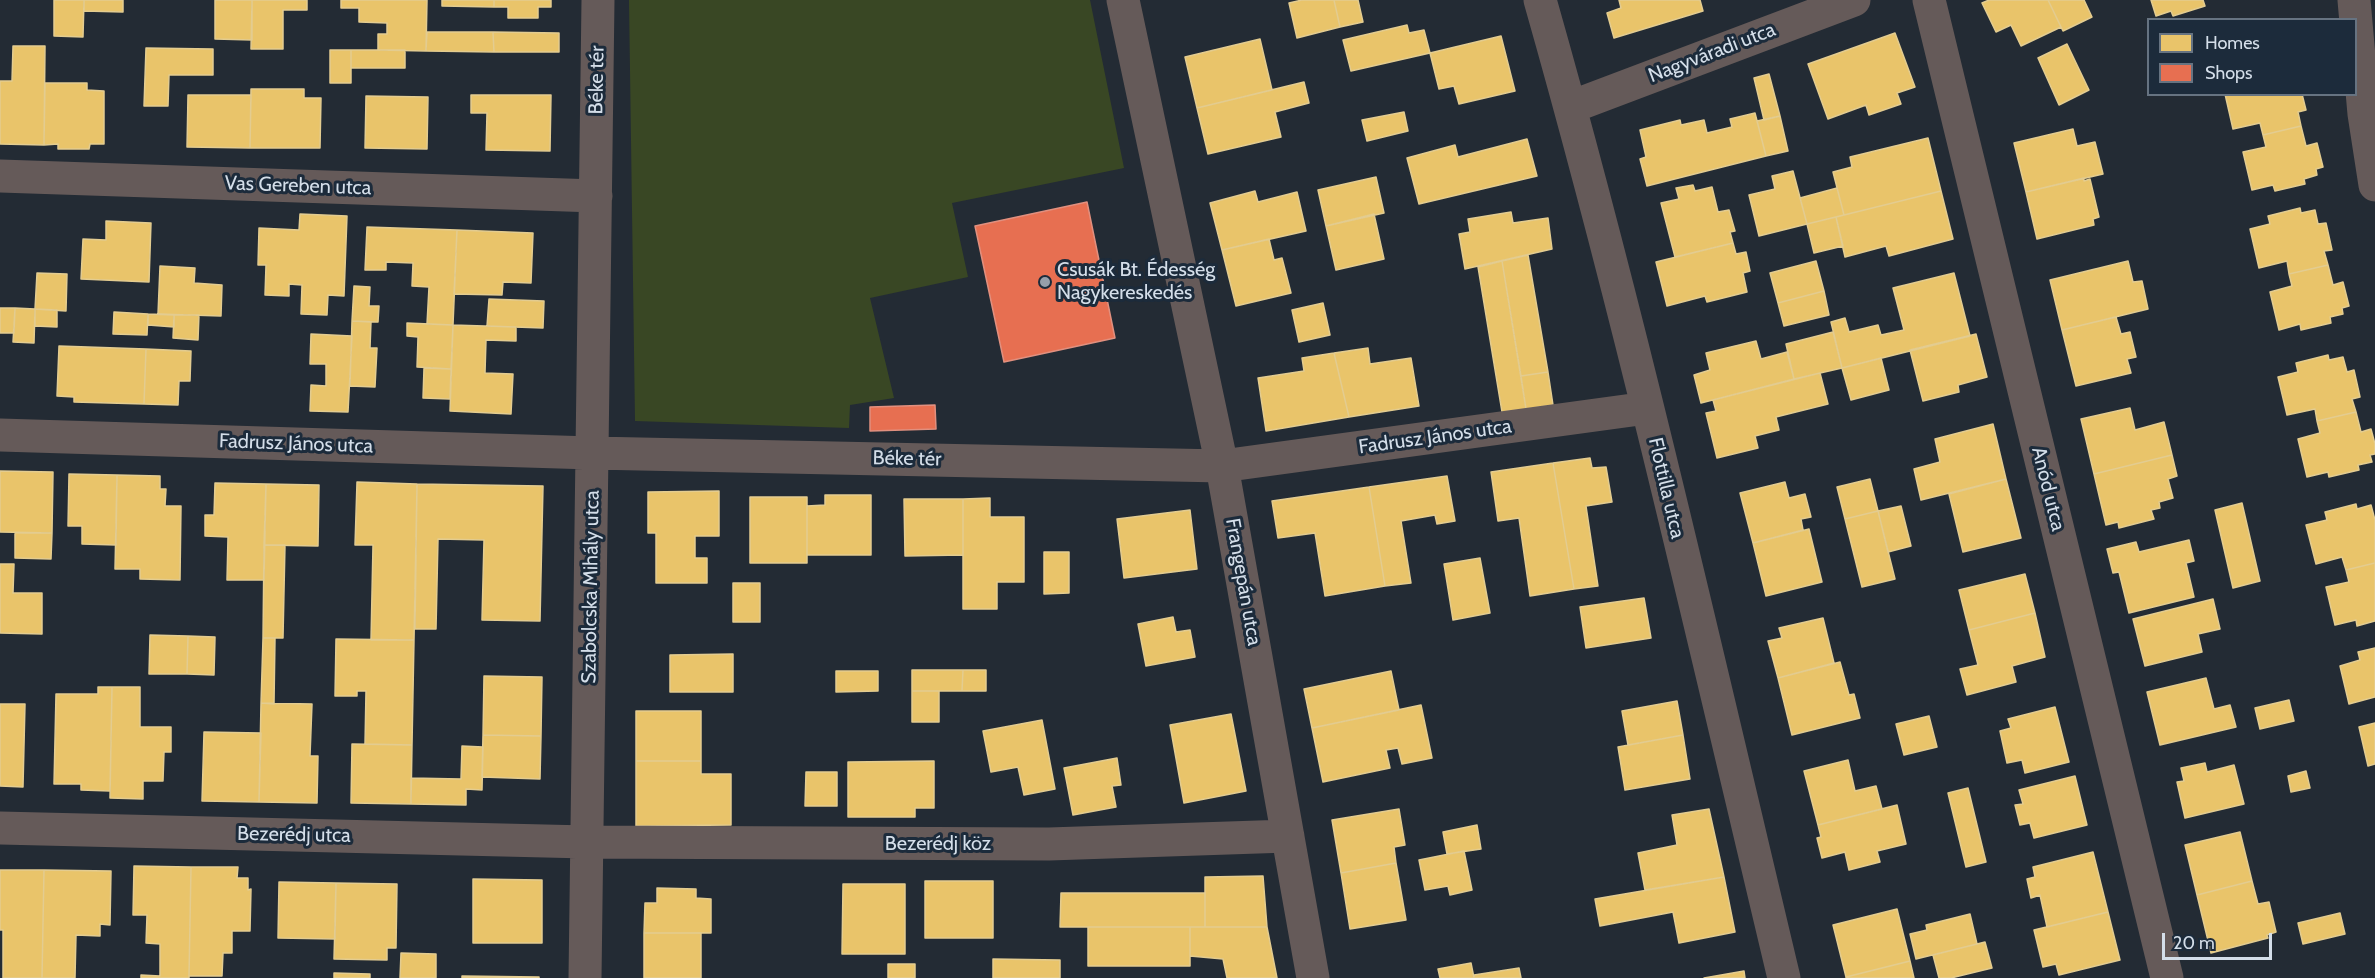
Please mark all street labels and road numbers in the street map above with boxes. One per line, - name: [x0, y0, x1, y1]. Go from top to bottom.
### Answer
- street label: Nagyváradi utca: [1645, 18, 1779, 88]
- street label: Béke tér: [584, 45, 610, 115]
- street label: Vas Gereben utca: [224, 171, 372, 201]
- street label: Fadrusz János utca: [1357, 414, 1513, 460]
- street label: Fadrusz János utca: [218, 429, 374, 459]
- street label: Flottilla utca: [1643, 435, 1689, 541]
- street label: Anód utca: [2026, 444, 2070, 534]
- street label: Béke tér: [872, 446, 942, 472]
- street label: Szabolcska Mihály utca: [577, 490, 605, 684]
- street label: Frangepán utca: [1220, 516, 1266, 648]
- street label: Bezerédj utca: [237, 822, 351, 848]
- street label: Bezerédj köz: [885, 832, 991, 856]

